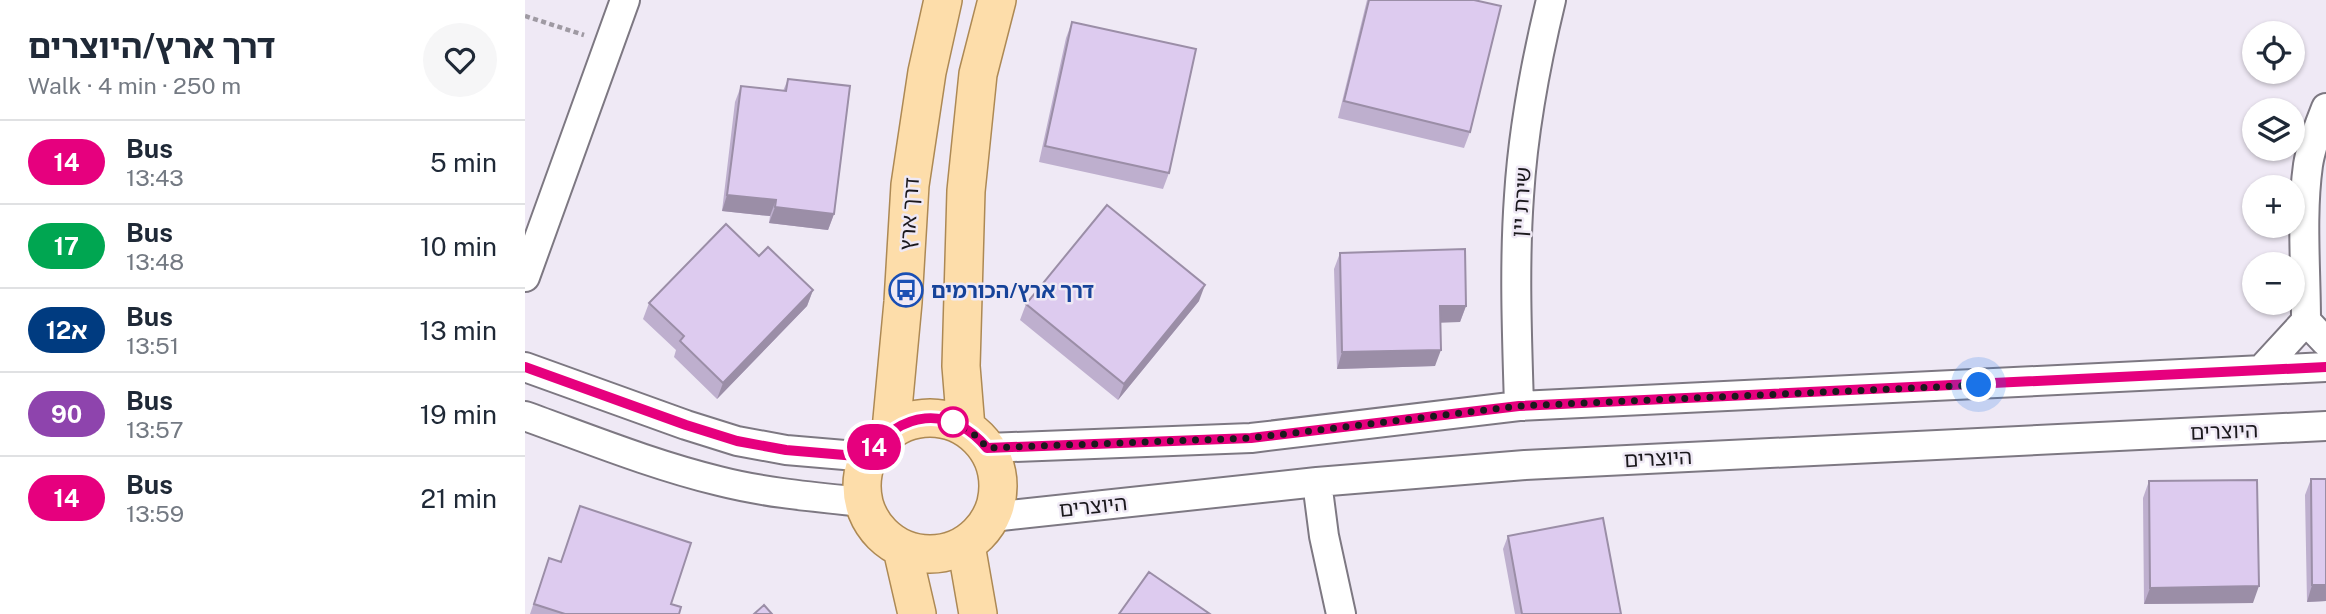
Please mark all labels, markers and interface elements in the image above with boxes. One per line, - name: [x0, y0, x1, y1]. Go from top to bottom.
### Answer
- map controls: [2242, 21, 2305, 315]
- button: locate: [2242, 21, 2305, 84]
- button: heart: [423, 23, 497, 97]
- text: דרך ארץ/היוצרים: [28, 27, 275, 65]
- text: Walk · 4 min · 250 m: [28, 72, 241, 99]
- button: layers: [2242, 98, 2305, 161]
- text: Bus: [126, 133, 173, 164]
- text: 5 min: [430, 147, 497, 178]
- text: 14: [53, 148, 80, 176]
- text: 13:43: [126, 164, 184, 191]
- street label: שירת יין: [1506, 166, 1536, 238]
- button: +: [2242, 175, 2305, 238]
- street label: דרך ארץ: [894, 177, 924, 251]
- text: Bus: [126, 217, 173, 248]
- text: 10 min: [420, 231, 497, 262]
- text: 17: [54, 232, 79, 260]
- text: 13:48: [126, 248, 184, 275]
- button: −: [2242, 252, 2305, 315]
- bus stop icon: דרך ארץ/הכורמים: [887, 271, 925, 309]
- place label: דרך ארץ/הכורמים: [931, 278, 1094, 303]
- text: Bus: [126, 301, 173, 332]
- text: 13 min: [420, 315, 497, 346]
- text: 12א: [46, 316, 87, 344]
- text: 13:51: [126, 332, 179, 359]
- your location: [1961, 367, 1996, 402]
- text: Bus: [126, 385, 173, 416]
- text: 19 min: [420, 399, 497, 430]
- text: 90: [51, 400, 82, 428]
- unlabelled marker: [938, 407, 968, 437]
- text: 13:57: [126, 416, 184, 443]
- street label: היוצרים: [2189, 417, 2259, 445]
- line badge: 14: [843, 424, 905, 470]
- text: 14: [861, 433, 887, 461]
- street label: היוצרים: [1623, 444, 1693, 472]
- text: Bus: [126, 469, 173, 500]
- text: 21 min: [421, 483, 497, 514]
- text: 14: [53, 484, 80, 512]
- street label: היוצרים: [1058, 490, 1128, 522]
- text: 13:59: [126, 500, 184, 527]

